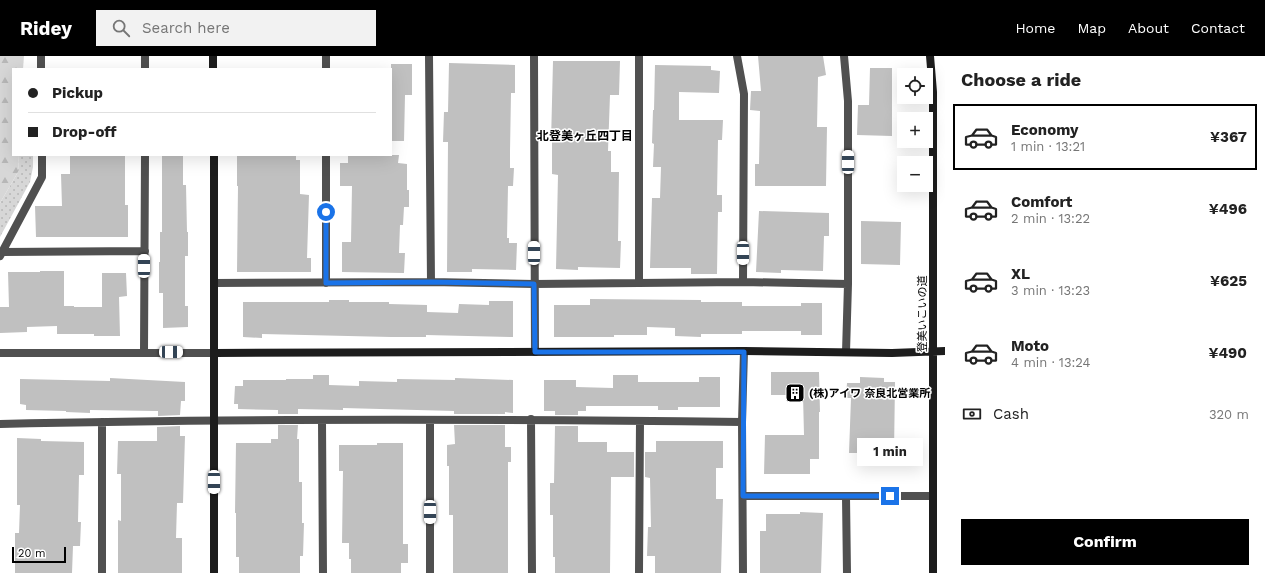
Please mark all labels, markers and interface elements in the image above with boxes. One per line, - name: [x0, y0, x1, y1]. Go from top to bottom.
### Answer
- search box: [96, 10, 376, 46]
- text: Ridey: [20, 17, 72, 40]
- icon: search: [110, 17, 132, 39]
- text: Search here: [142, 19, 230, 37]
- text: Home: [1015, 20, 1055, 36]
- text: Map: [1077, 20, 1106, 36]
- text: About: [1128, 20, 1169, 36]
- text: Contact: [1191, 20, 1245, 36]
- map controls: [897, 68, 933, 192]
- button: locate: [897, 68, 933, 104]
- text: Choose a ride: [961, 69, 1081, 90]
- text: Pickup: [52, 84, 103, 102]
- button: +: [897, 112, 933, 148]
- icon: car: [963, 119, 999, 155]
- text: Economy: [1011, 121, 1078, 139]
- text: Drop-off: [52, 123, 117, 141]
- text: ¥367: [1210, 128, 1247, 146]
- district label: 北登美ヶ丘四丁目: [537, 129, 633, 143]
- text: 1 min · 13:21: [1011, 139, 1085, 154]
- car: [842, 150, 854, 174]
- button: −: [897, 156, 933, 192]
- icon: car: [963, 191, 999, 227]
- text: Comfort: [1011, 193, 1072, 211]
- text: ¥496: [1209, 200, 1247, 218]
- route start: [317, 203, 335, 221]
- text: 2 min · 13:22: [1011, 211, 1090, 226]
- car: [528, 241, 540, 265]
- car: [737, 241, 749, 265]
- car: [138, 254, 150, 278]
- icon: car: [963, 263, 999, 299]
- text: XL: [1011, 265, 1030, 283]
- text: ¥625: [1210, 272, 1247, 290]
- street label: 登美いこいの道: [916, 276, 929, 353]
- text: 3 min · 13:23: [1011, 283, 1090, 298]
- icon: car: [963, 335, 999, 371]
- text: Moto: [1011, 337, 1049, 355]
- text: ¥490: [1208, 344, 1247, 362]
- car: [159, 346, 183, 358]
- text: 4 min · 13:24: [1011, 355, 1090, 370]
- building icon: (株)アイワ 奈良北営業所: [784, 382, 806, 404]
- place label: (株)アイワ 奈良北営業所: [809, 387, 930, 400]
- icon: cash: [961, 403, 983, 425]
- text: Cash: [993, 405, 1029, 423]
- text: 320 m: [1209, 407, 1249, 422]
- callout: 1 min: [857, 438, 923, 466]
- text: 1 min: [873, 444, 907, 459]
- car: [208, 470, 220, 494]
- route end: [881, 487, 899, 505]
- car: [424, 500, 436, 524]
- button: Confirm: [961, 519, 1249, 565]
- scale bar: [12, 545, 66, 564]
- text: 20 m: [18, 547, 46, 560]

